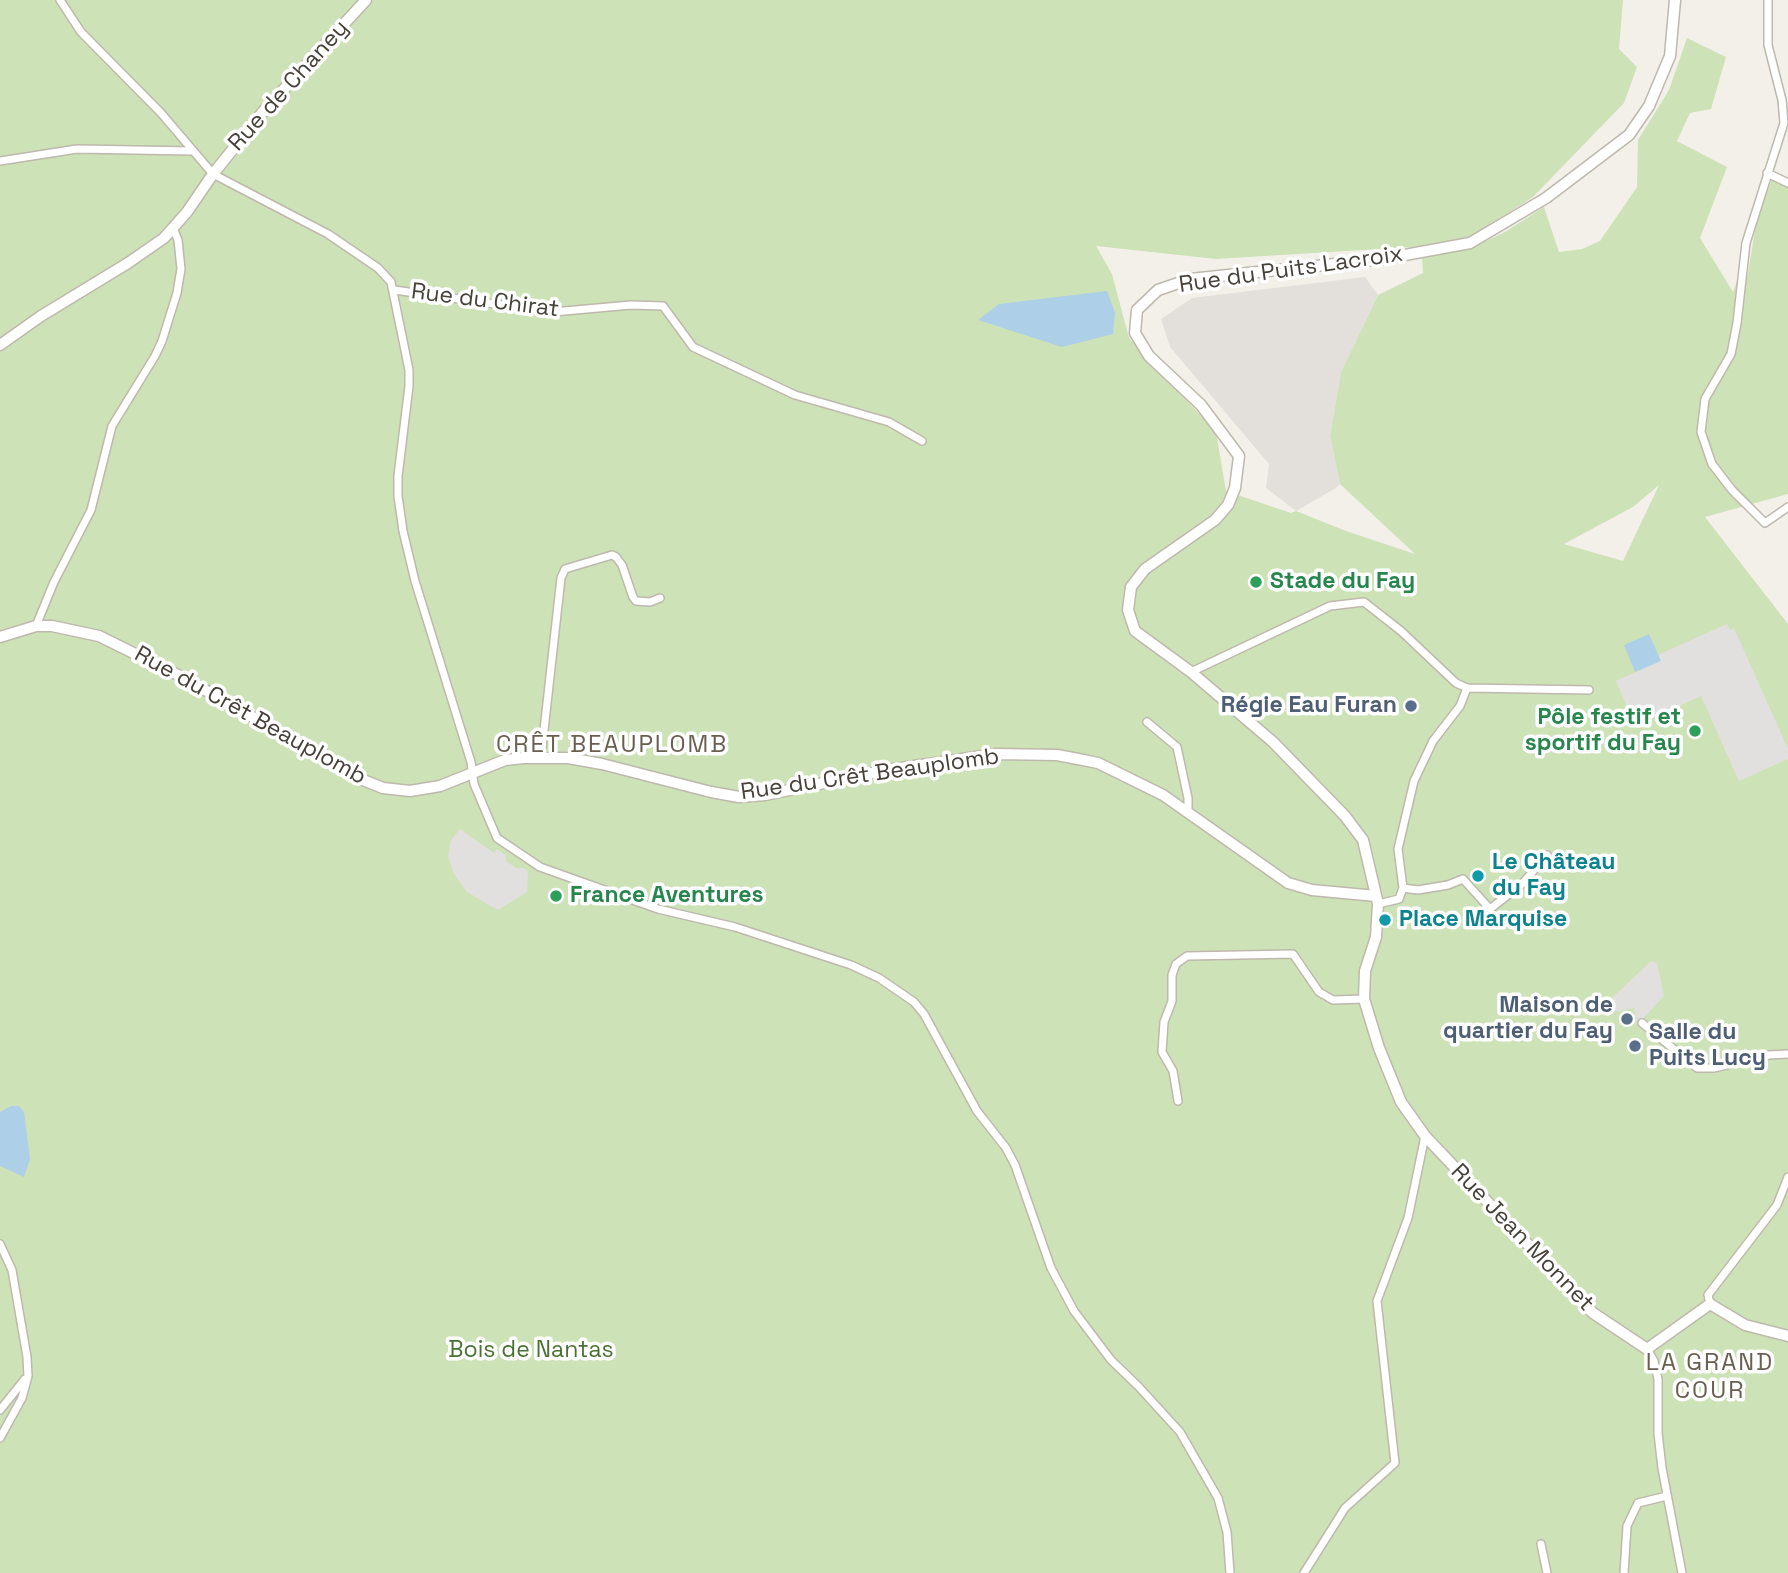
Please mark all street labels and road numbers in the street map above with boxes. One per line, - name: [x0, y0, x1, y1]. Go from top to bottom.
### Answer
- street label: Rue de Chaney: [223, 15, 355, 157]
- street label: Rue du Puits Lacroix: [1177, 241, 1405, 299]
- street label: Rue du Chirat: [409, 278, 561, 324]
- street label: Rue du Crêt Beauplomb: [129, 641, 371, 791]
- street label: Rue du Crêt Beauplomb: [739, 743, 1001, 807]
- street label: Rue Jean Monnet: [1445, 1159, 1599, 1317]

